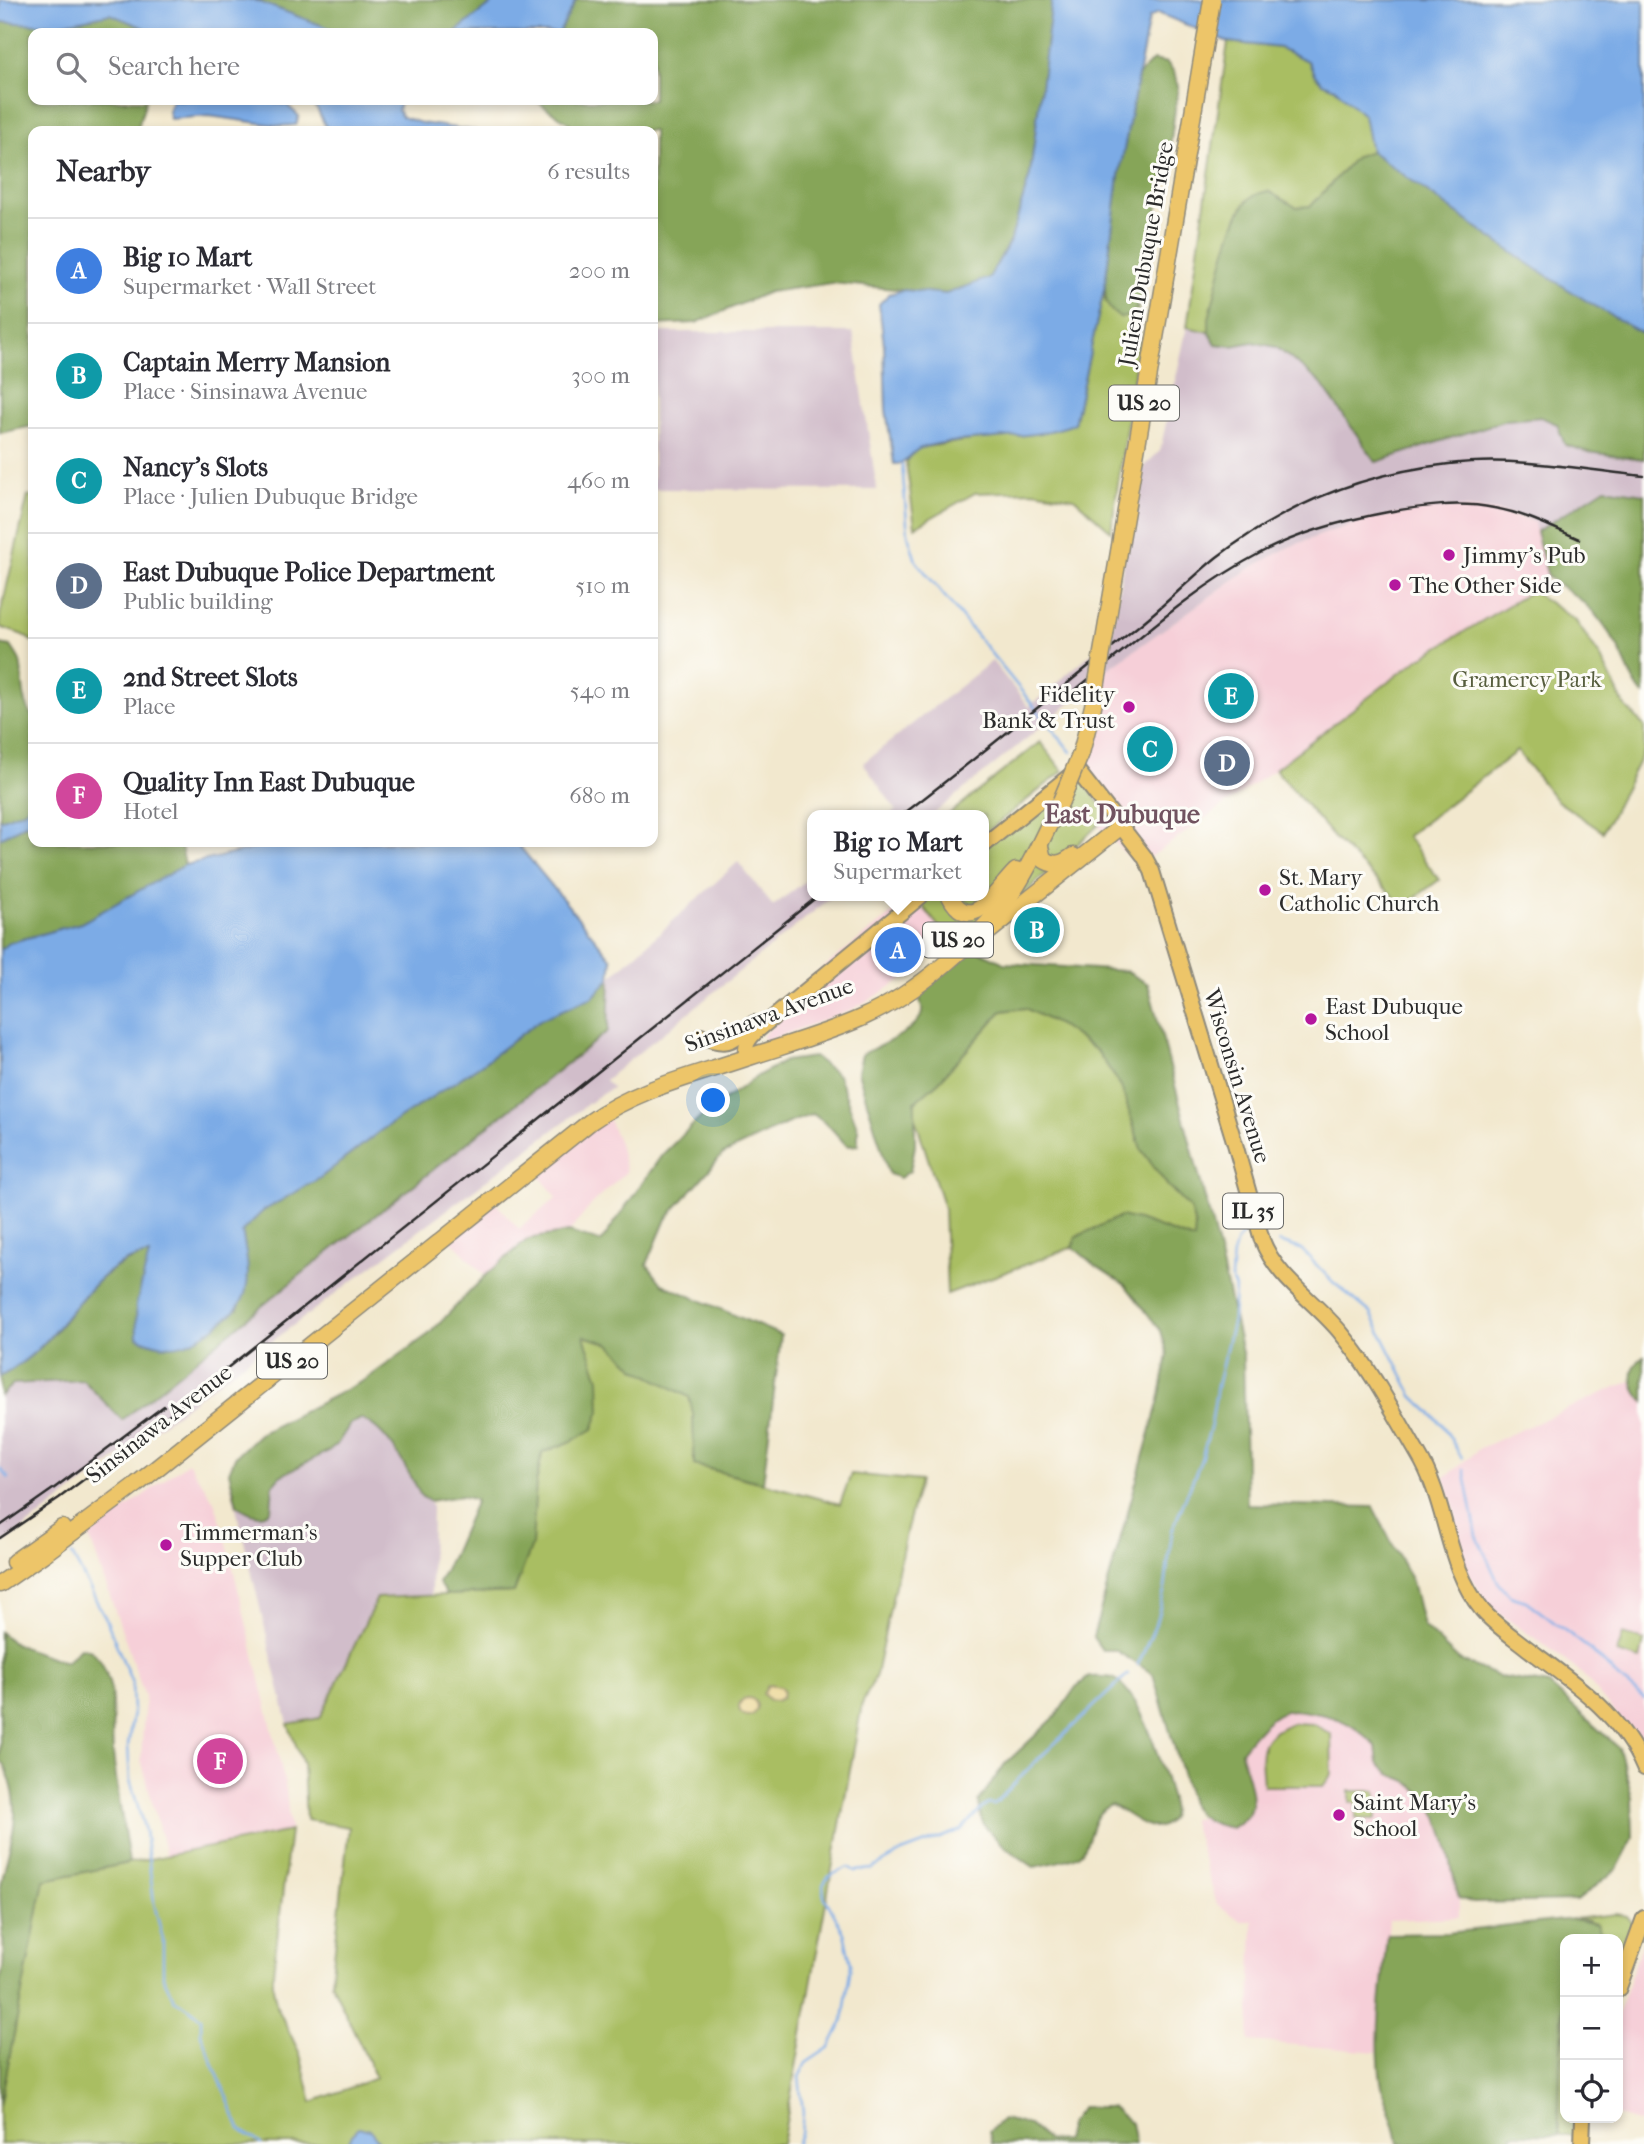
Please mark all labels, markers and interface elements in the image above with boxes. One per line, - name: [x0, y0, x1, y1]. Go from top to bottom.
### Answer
- search box: [28, 28, 658, 105]
- icon: search: [52, 48, 90, 86]
- text: Search here: [108, 51, 240, 82]
- street label: Julien Dubuque Bridge: [1113, 139, 1179, 371]
- text: Nearby: [56, 154, 151, 189]
- text: 6 results: [547, 158, 630, 185]
- text: Big 10 Mart: [123, 242, 252, 273]
- text: A: [72, 257, 86, 284]
- text: 200 m: [569, 257, 630, 284]
- text: Supermarket · Wall Street: [123, 273, 376, 300]
- text: Captain Merry Mansion: [123, 347, 390, 378]
- text: B: [72, 362, 86, 389]
- text: 300 m: [571, 362, 630, 389]
- text: Place · Sinsinawa Avenue: [123, 378, 367, 405]
- road number: US 20: [1109, 386, 1179, 420]
- text: Nancy's Slots: [123, 452, 268, 483]
- text: C: [71, 467, 87, 494]
- text: 460 m: [567, 467, 630, 494]
- text: Place · Julien Dubuque Bridge: [123, 483, 418, 510]
- place label: Jimmy's Pub: [1461, 542, 1586, 569]
- marker: Jimmy's Pub: [1441, 547, 1457, 563]
- text: East Dubuque Police Department: [123, 557, 495, 588]
- text: D: [70, 572, 88, 599]
- text: 510 m: [575, 572, 630, 599]
- place label: The Other Side: [1409, 572, 1562, 599]
- marker: The Other Side: [1387, 577, 1403, 593]
- text: Public building: [123, 588, 273, 615]
- text: 2nd Street Slots: [123, 662, 298, 693]
- park label: Gramercy Park: [1452, 666, 1603, 693]
- pin: E: [1208, 670, 1254, 722]
- text: E: [72, 677, 86, 704]
- text: 540 m: [570, 677, 630, 704]
- place label: Fidelity Bank & Trust: [982, 681, 1116, 734]
- text: Place: [123, 693, 175, 720]
- marker: Fidelity Bank & Trust: [1121, 699, 1137, 715]
- pin: C: [1127, 723, 1173, 775]
- pin: D: [1204, 737, 1250, 789]
- text: Quality Inn East Dubuque: [123, 767, 415, 798]
- text: F: [73, 782, 85, 809]
- text: 680 m: [569, 782, 630, 809]
- text: Hotel: [123, 798, 178, 825]
- district label: East Dubuque: [1044, 799, 1200, 830]
- popup: [807, 810, 989, 901]
- text: Big 10 Mart: [833, 827, 963, 858]
- text: Supermarket: [833, 858, 962, 885]
- place label: St. Mary Catholic Church: [1279, 864, 1440, 917]
- marker: St. Mary Catholic Church: [1257, 882, 1273, 898]
- pin: B: [1014, 904, 1060, 956]
- road number: US 20: [923, 922, 993, 958]
- pin: A: [875, 924, 921, 976]
- street label: Sinsinawa Avenue: [681, 972, 857, 1058]
- street label: Wisconsin Avenue: [1197, 985, 1276, 1166]
- place label: East Dubuque School: [1325, 993, 1463, 1046]
- marker: East Dubuque School: [1303, 1011, 1319, 1027]
- your location: [696, 1083, 730, 1117]
- road number: IL 35: [1223, 1194, 1283, 1228]
- road number: US 20: [257, 1344, 327, 1378]
- street label: Sinsinawa Avenue: [81, 1359, 237, 1489]
- place label: Timmerman's Supper Club: [180, 1519, 317, 1572]
- marker: Timmerman's Supper Club: [158, 1537, 174, 1553]
- pin: F: [197, 1735, 243, 1787]
- place label: Saint Mary's School: [1353, 1789, 1476, 1842]
- marker: Saint Mary's School: [1331, 1807, 1347, 1823]
- map controls: [1560, 1934, 1623, 2123]
- button: +: [1560, 1934, 1623, 1997]
- button: −: [1560, 1997, 1623, 2060]
- button: locate: [1560, 2060, 1623, 2123]

